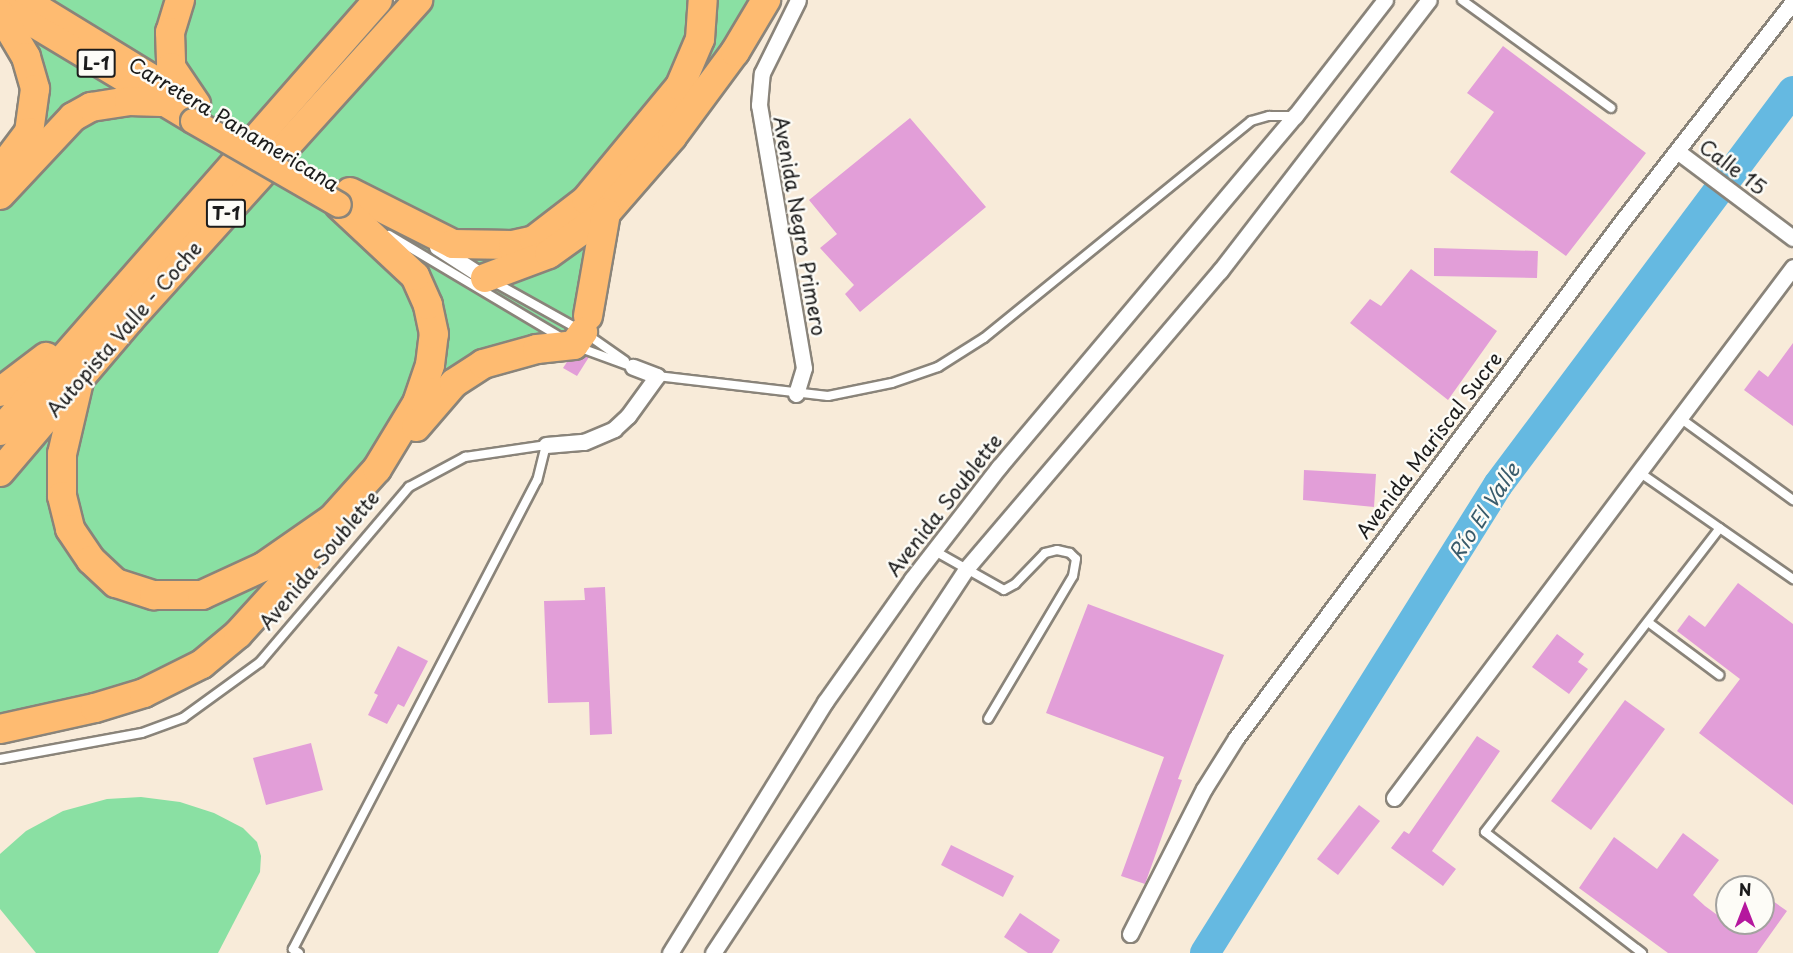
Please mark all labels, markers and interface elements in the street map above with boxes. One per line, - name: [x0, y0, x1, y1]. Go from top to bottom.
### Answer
- road number: L-1: [76, 48, 116, 78]
- street label: Carretera Panamericana: [124, 51, 344, 197]
- street label: Avenida Negro Primero: [769, 113, 831, 339]
- street label: Calle 15: [1695, 134, 1771, 200]
- road number: T-1: [205, 198, 247, 228]
- street label: Autopista Valle - Coche: [41, 236, 207, 422]
- street label: Avenida Mariscal Sucre: [1351, 347, 1507, 543]
- street label: Avenida Soublette: [881, 430, 1007, 580]
- water label: Río El Valle: [1442, 457, 1524, 565]
- street label: Avenida Soublette: [254, 486, 384, 634]
- north arrow: [1715, 875, 1775, 935]
- text: N: [1739, 877, 1751, 901]

